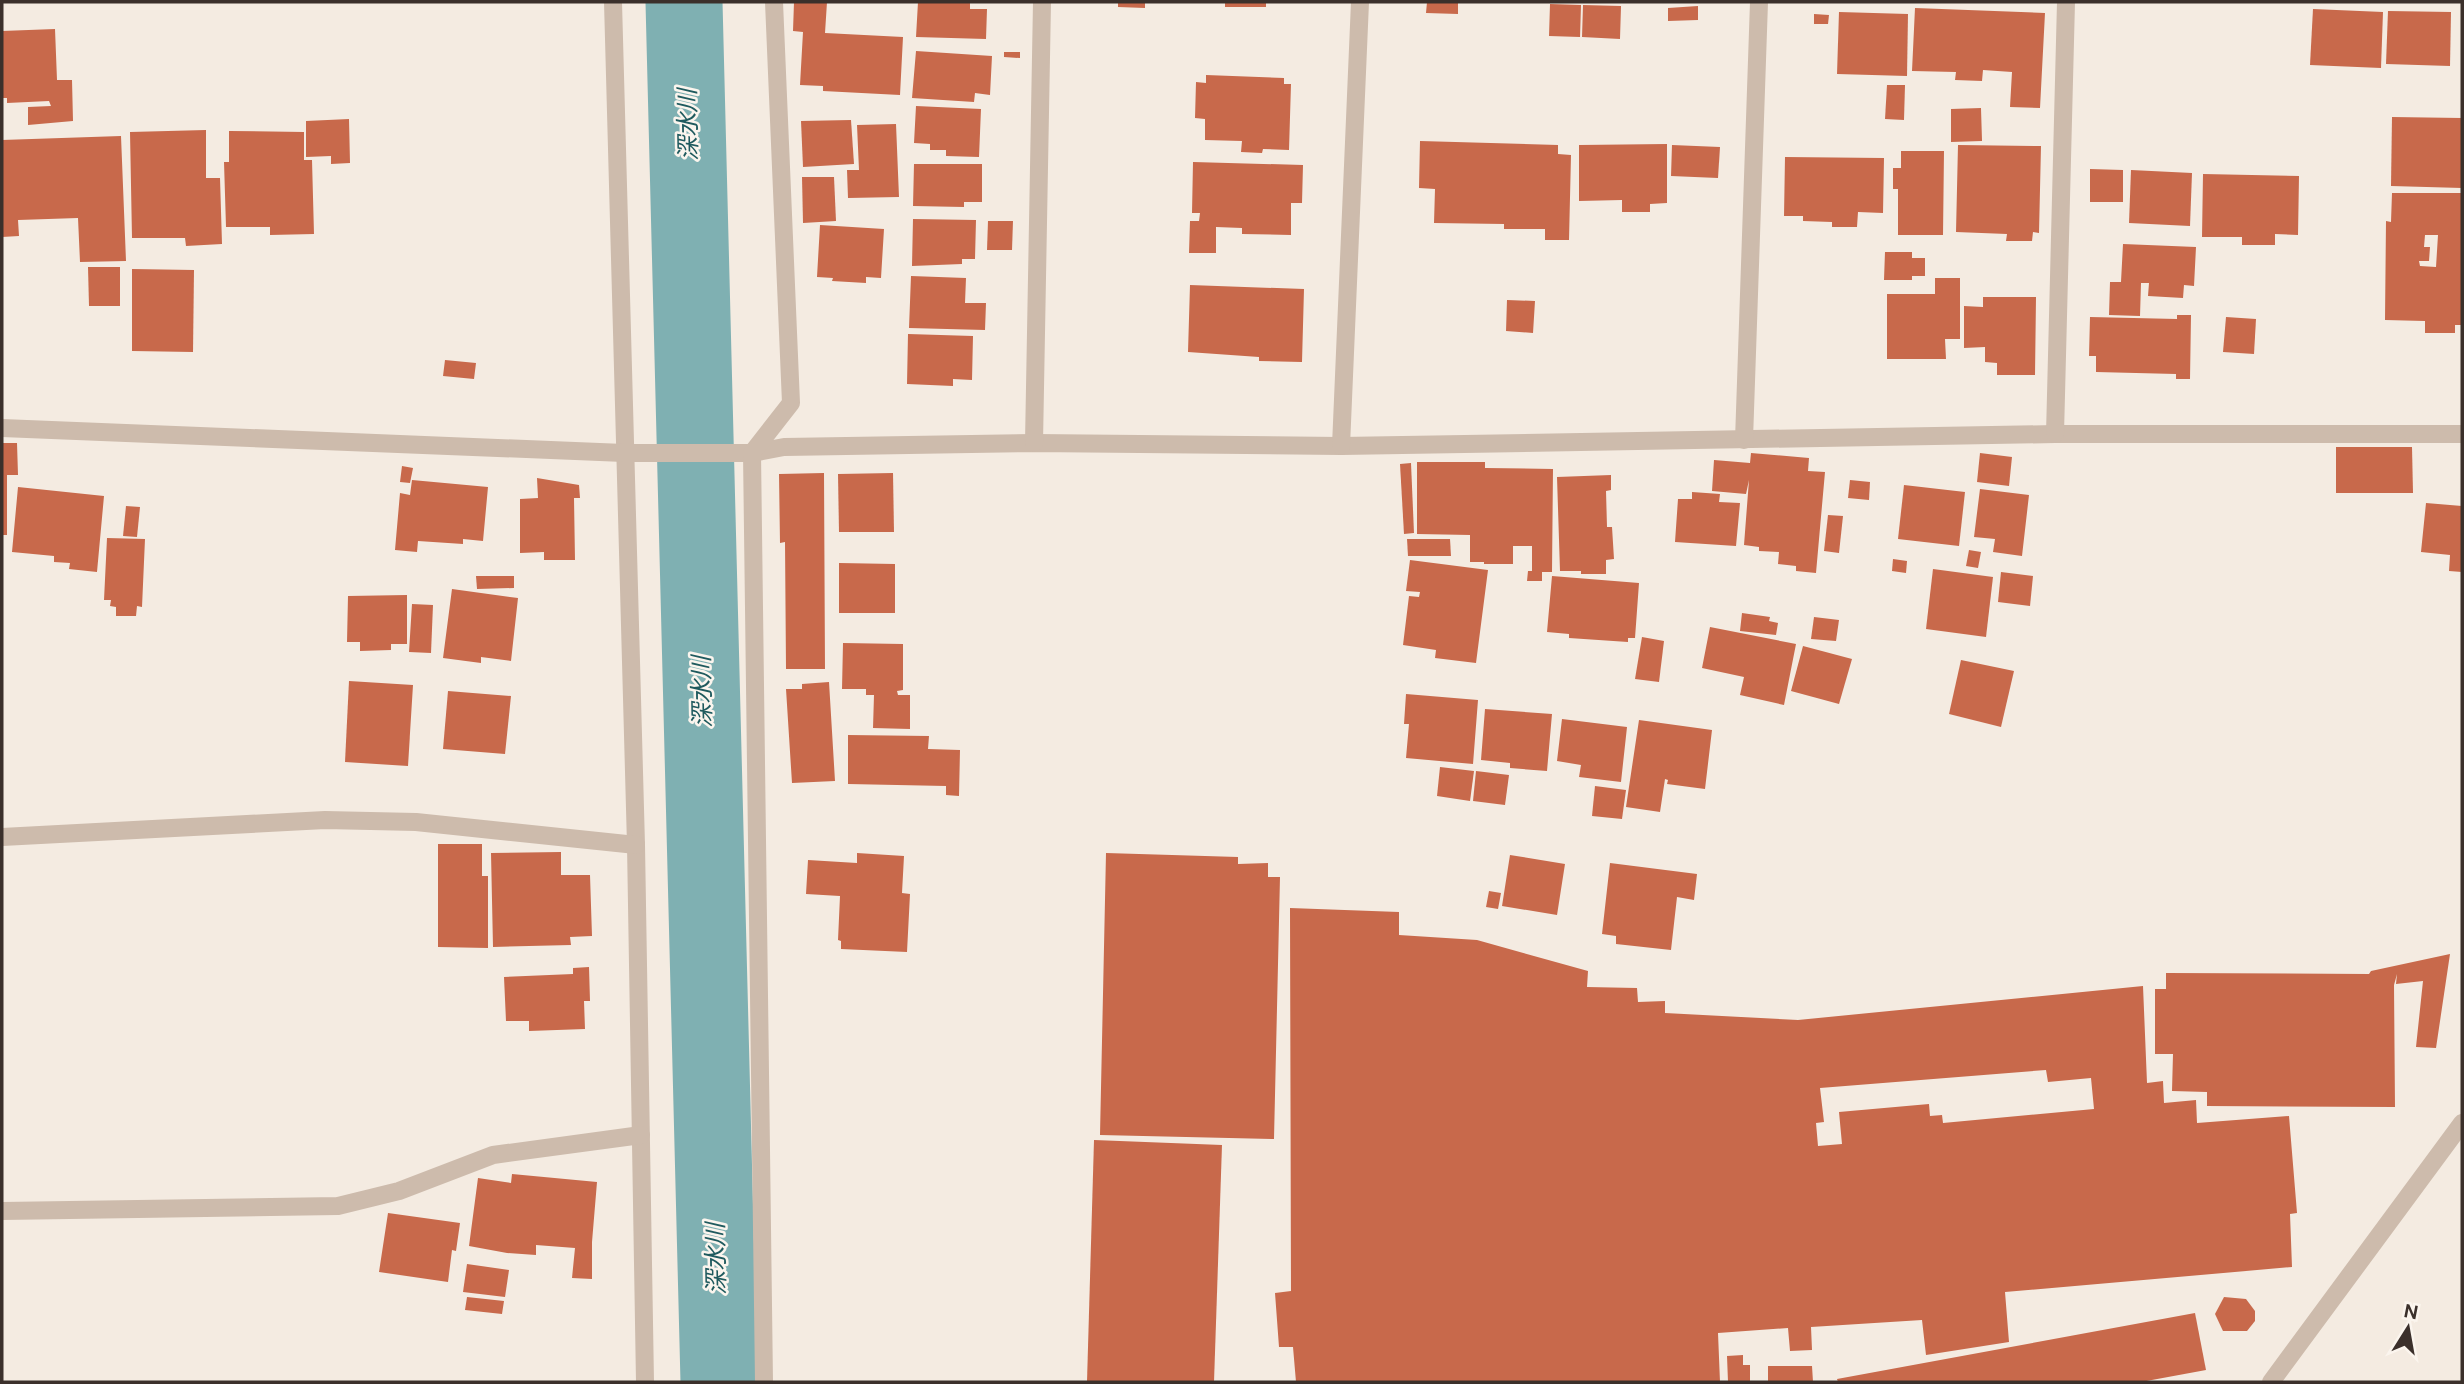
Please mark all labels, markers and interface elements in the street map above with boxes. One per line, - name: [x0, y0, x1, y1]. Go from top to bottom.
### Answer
- water label: 深水川: [671, 86, 704, 161]
- water label: 深水川: [685, 653, 718, 728]
- water label: 深水川: [699, 1220, 732, 1295]
- north arrow: [2373, 1293, 2443, 1363]
- text: N: [2402, 1298, 2420, 1325]

